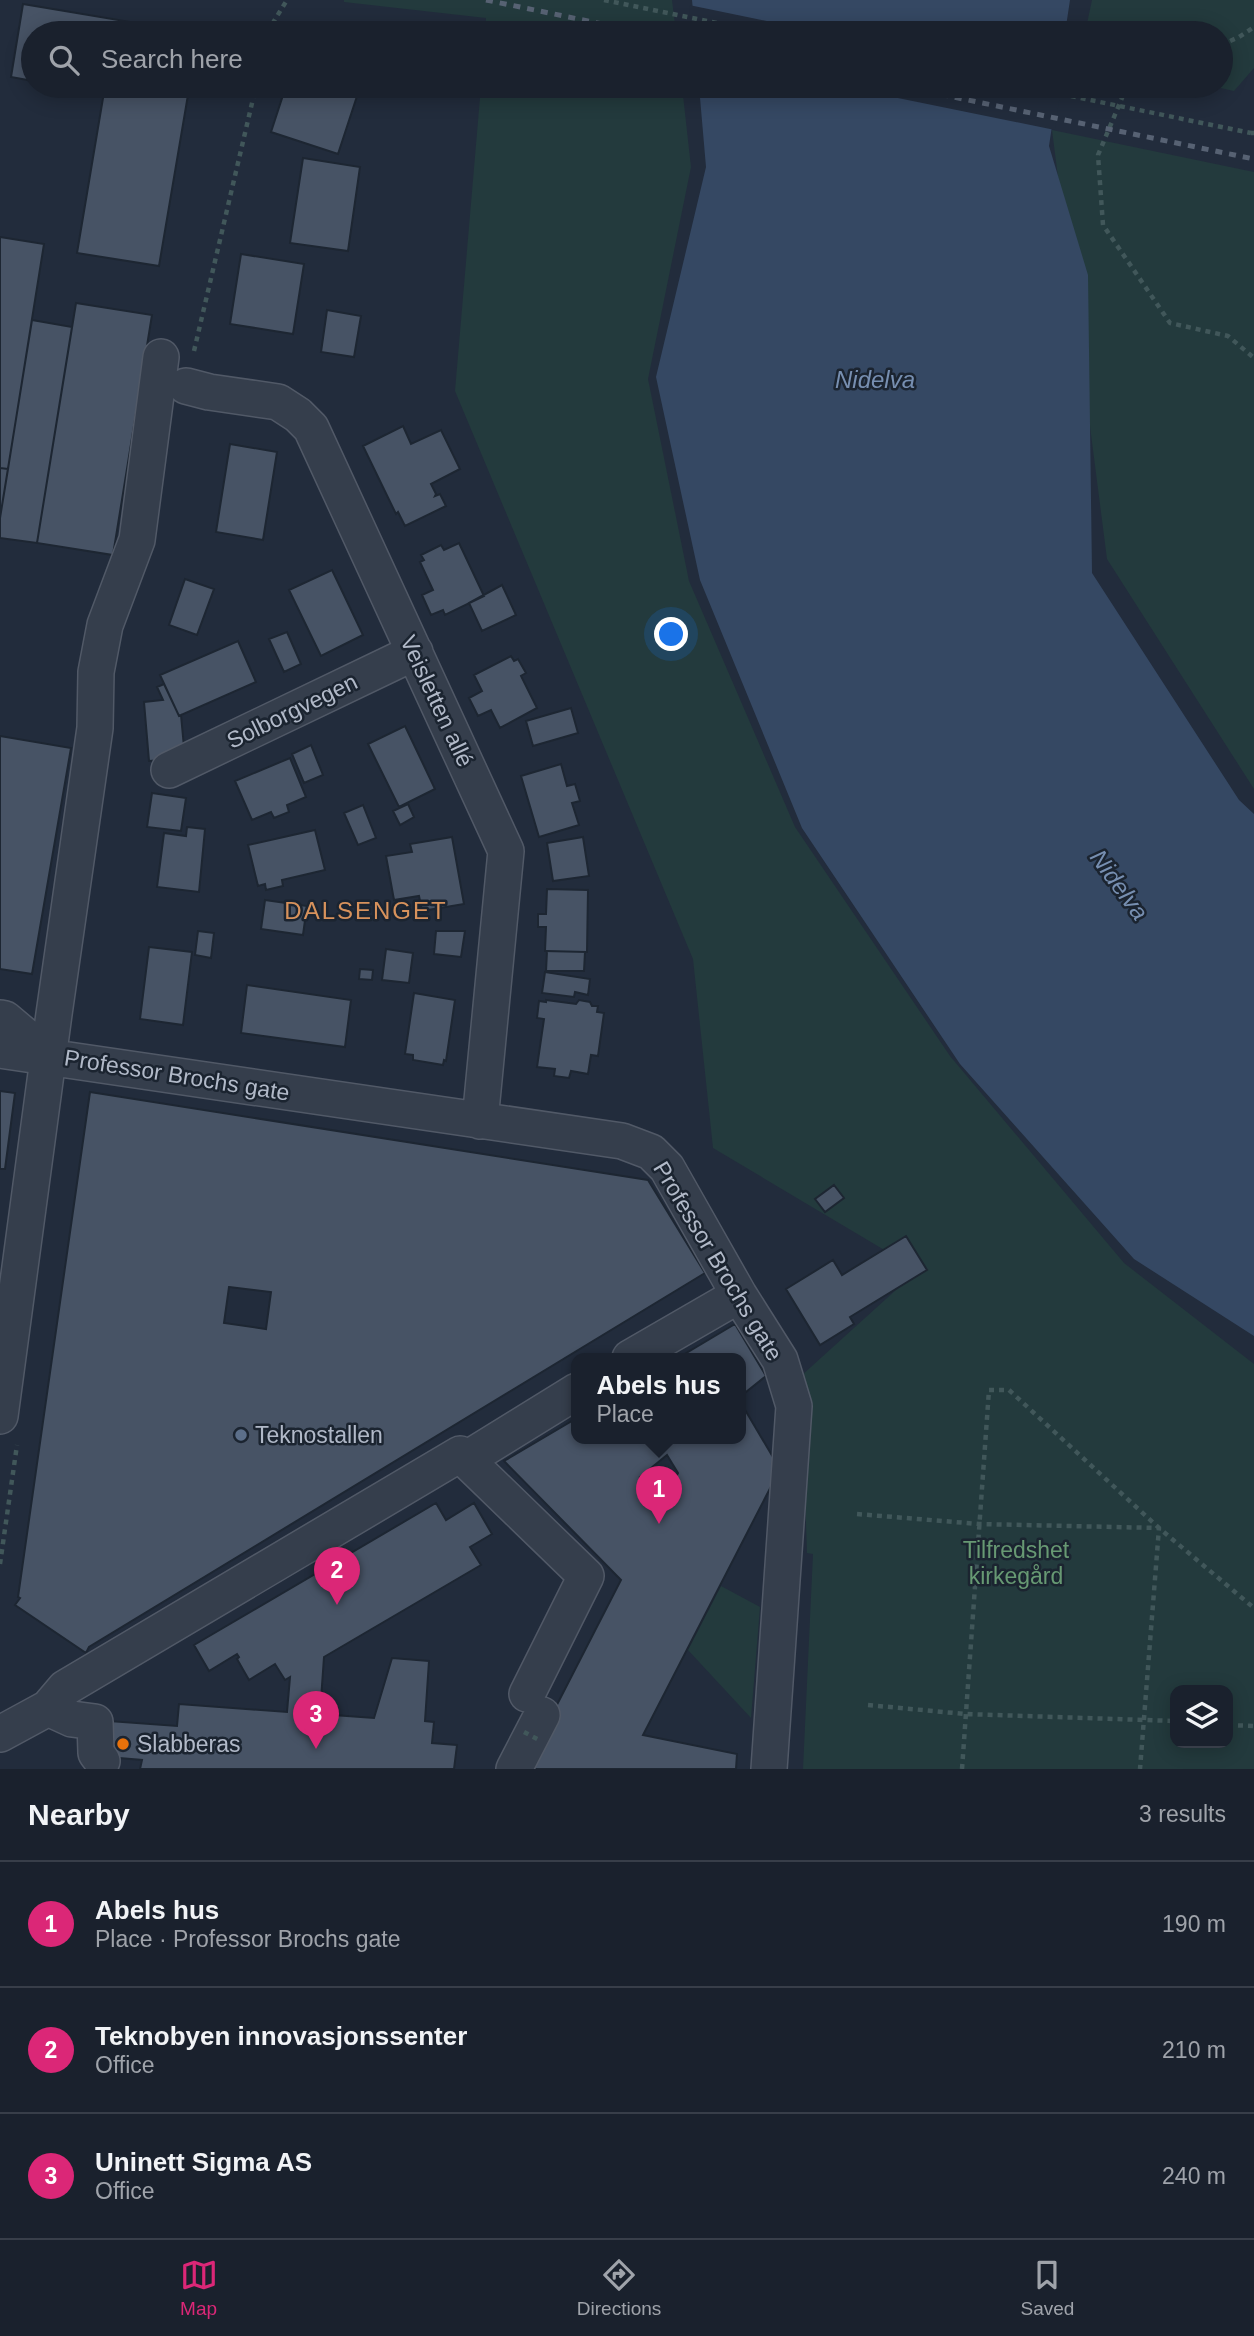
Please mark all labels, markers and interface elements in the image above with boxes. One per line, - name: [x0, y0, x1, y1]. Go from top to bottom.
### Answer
- search box: [21, 21, 1233, 98]
- icon: search: [45, 41, 83, 79]
- text: Search here: [101, 44, 243, 74]
- water label: Nidelva: [835, 366, 915, 393]
- your location: [654, 617, 688, 651]
- street label: Veisletten allé: [395, 631, 479, 771]
- street label: Solborgvegen: [223, 668, 361, 754]
- water label: Nidelva: [1085, 844, 1154, 925]
- district label: DALSENGET: [284, 897, 448, 924]
- street label: Professor Brochs gate: [63, 1044, 291, 1106]
- street label: Professor Brochs gate: [648, 1157, 788, 1365]
- popup: [571, 1353, 746, 1444]
- text: Abels hus: [596, 1370, 721, 1400]
- text: Place: [596, 1401, 654, 1427]
- place label: Teknostallen: [255, 1422, 383, 1448]
- marker: Teknostallen: [233, 1427, 249, 1443]
- pin: 1: [636, 1466, 682, 1524]
- park label: Tilfredshet kirkegård: [963, 1537, 1070, 1589]
- pin: 2: [314, 1547, 360, 1605]
- map controls: [1170, 1685, 1233, 1748]
- button: layers: [1170, 1685, 1233, 1748]
- pin: 3: [293, 1691, 339, 1749]
- place label: Slabberas: [137, 1731, 241, 1757]
- marker: Slabberas: [115, 1736, 131, 1752]
- text: Nearby: [28, 1798, 130, 1831]
- text: 3 results: [1139, 1801, 1226, 1827]
- text: Abels hus: [95, 1895, 219, 1925]
- text: 1: [45, 1911, 57, 1937]
- text: 190 m: [1162, 1911, 1226, 1937]
- text: Place · Professor Brochs gate: [95, 1926, 401, 1952]
- text: Teknobyen innovasjonssenter: [95, 2021, 467, 2051]
- text: 2: [45, 2037, 57, 2063]
- text: 210 m: [1162, 2037, 1226, 2063]
- text: Office: [95, 2052, 155, 2078]
- text: Uninett Sigma AS: [95, 2147, 312, 2177]
- text: 3: [45, 2163, 57, 2189]
- text: 240 m: [1162, 2163, 1226, 2189]
- text: Office: [95, 2178, 155, 2204]
- tab: Map: [180, 2256, 218, 2320]
- tab: Directions: [577, 2256, 661, 2320]
- tab: Saved: [1020, 2256, 1074, 2320]

